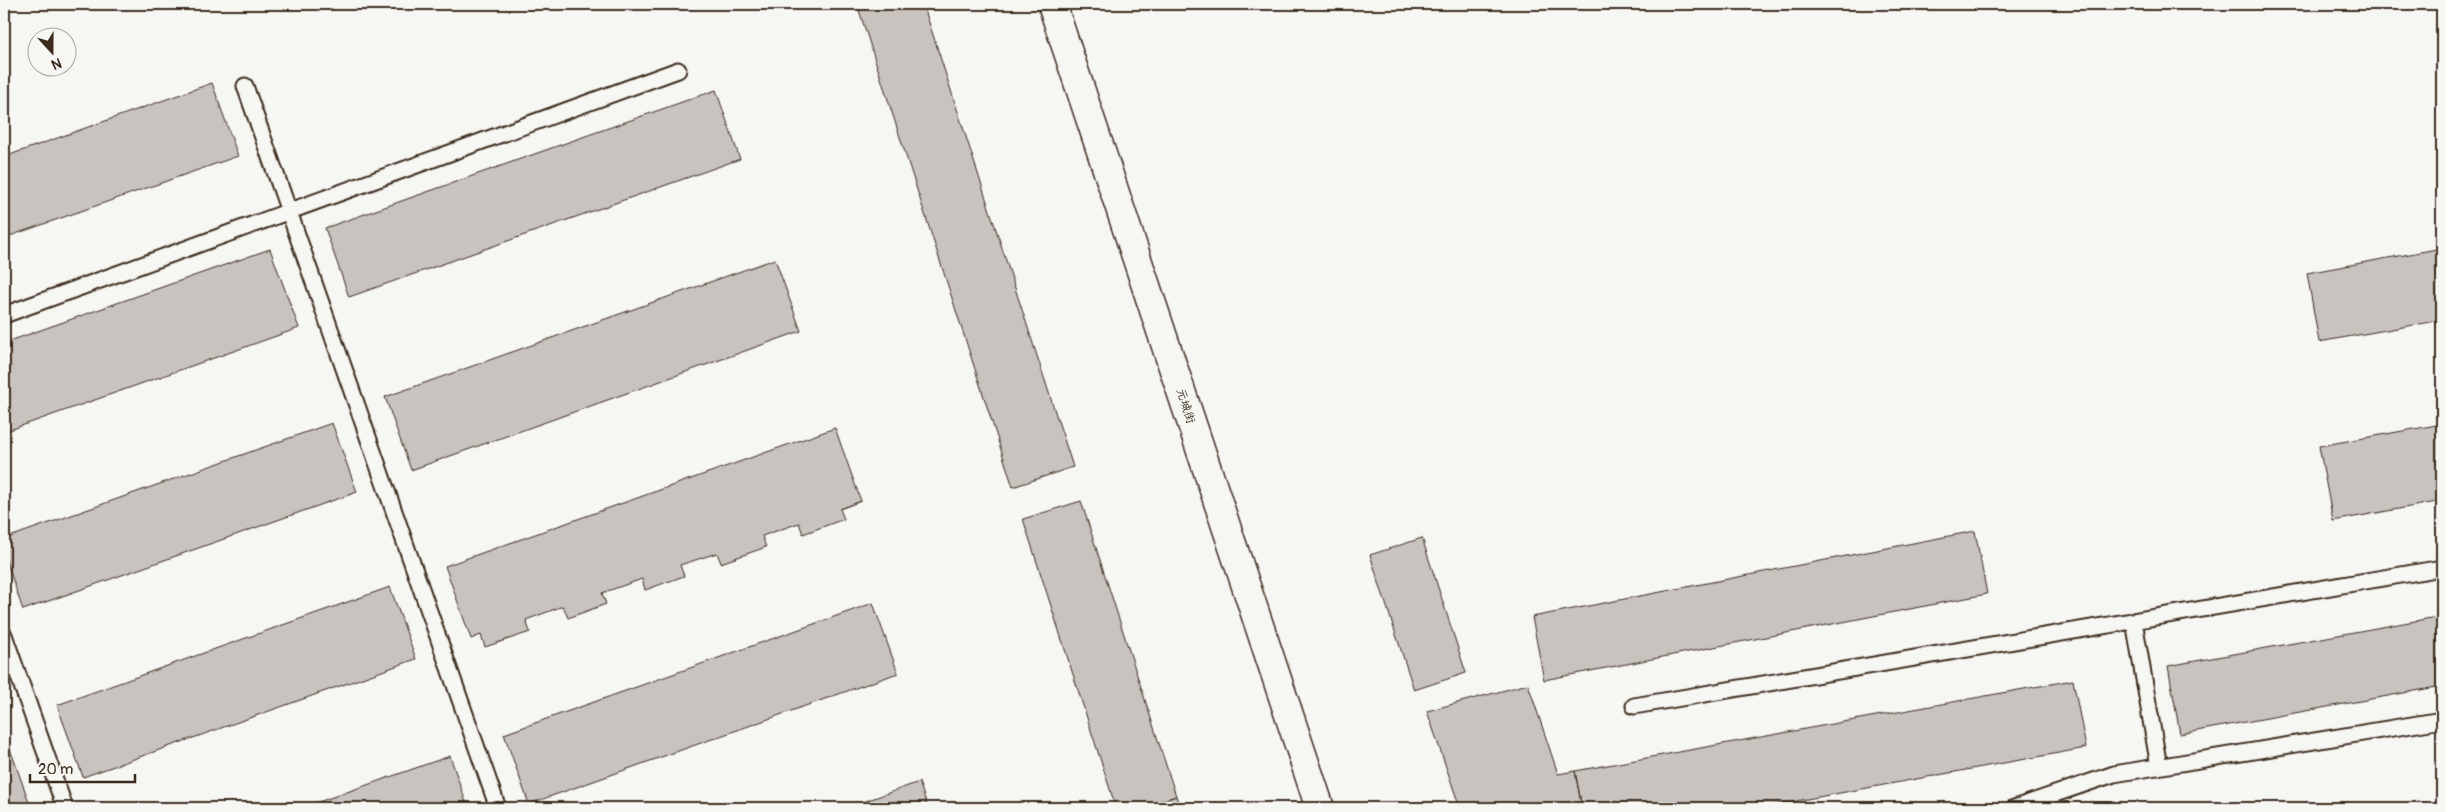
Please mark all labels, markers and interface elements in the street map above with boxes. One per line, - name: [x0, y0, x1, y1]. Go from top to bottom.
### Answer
- north arrow: [28, 28, 78, 78]
- text: N: [49, 54, 64, 73]
- street label: 元城街: [1173, 387, 1198, 426]
- scale bar: [30, 752, 135, 784]
- text: 20 m: [38, 760, 73, 779]

